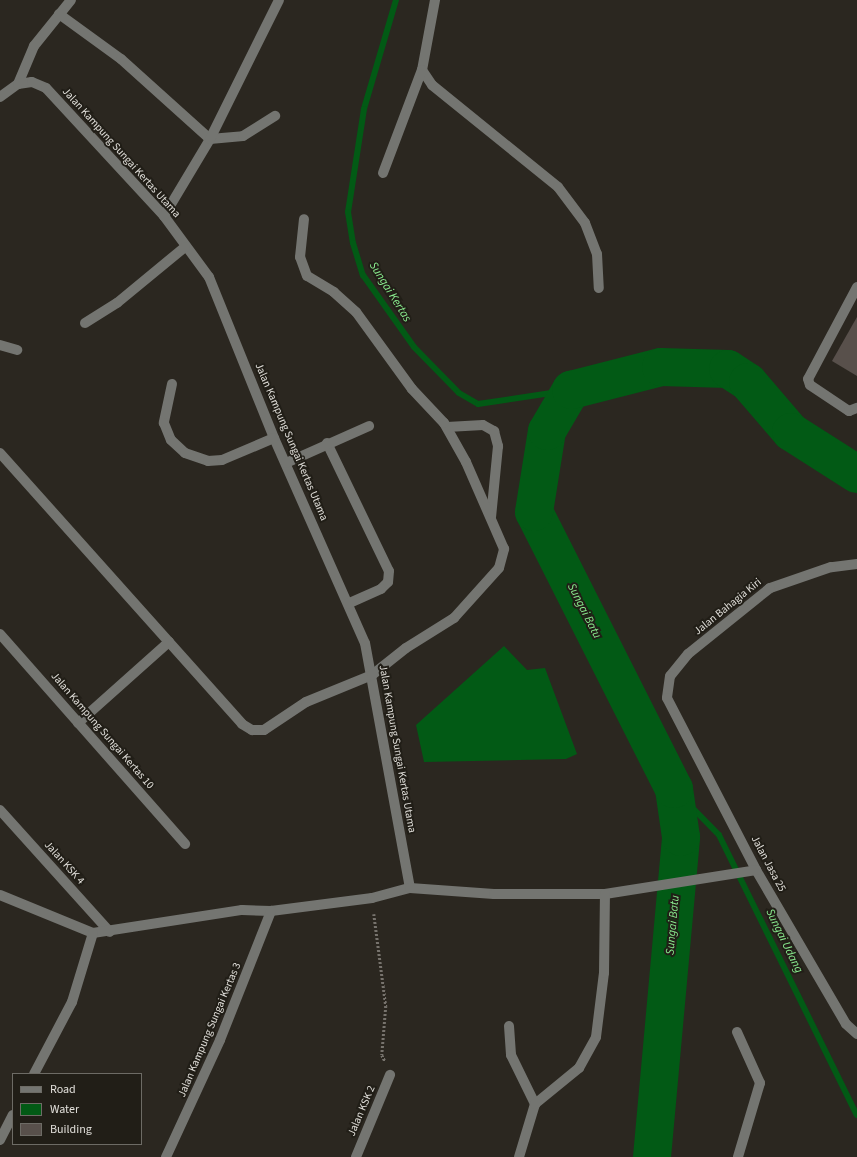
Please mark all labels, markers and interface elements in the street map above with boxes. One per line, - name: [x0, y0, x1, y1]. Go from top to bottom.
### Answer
- street label: Jalan Kampung Sungai Kertas Utama: [59, 85, 183, 221]
- water label: Sungai Kertas: [366, 259, 414, 325]
- street label: Jalan Kampung Sungai Kertas Utama: [252, 361, 330, 523]
- street label: Jalan Bahagia Kiri: [692, 576, 764, 638]
- water label: Sungai Batu: [564, 581, 604, 641]
- street label: Jalan Kampung Sungai Kertas Utama: [376, 664, 418, 834]
- street label: Jalan Kampung Sungai Kertas 10: [48, 670, 156, 792]
- street label: Jalan Jasa 25: [748, 834, 788, 894]
- street label: Jalan KSK 4: [41, 839, 87, 887]
- water label: Sungai Batu: [663, 895, 683, 955]
- water label: Sungai Udang: [762, 907, 806, 975]
- street label: Jalan Kampung Sungai Kertas 3: [176, 961, 244, 1099]
- legend: [12, 1073, 142, 1145]
- text: Road: [50, 1081, 76, 1098]
- street label: Jalan KSK 2: [345, 1084, 379, 1138]
- text: Water: [50, 1101, 79, 1118]
- text: Building: [50, 1121, 92, 1138]

